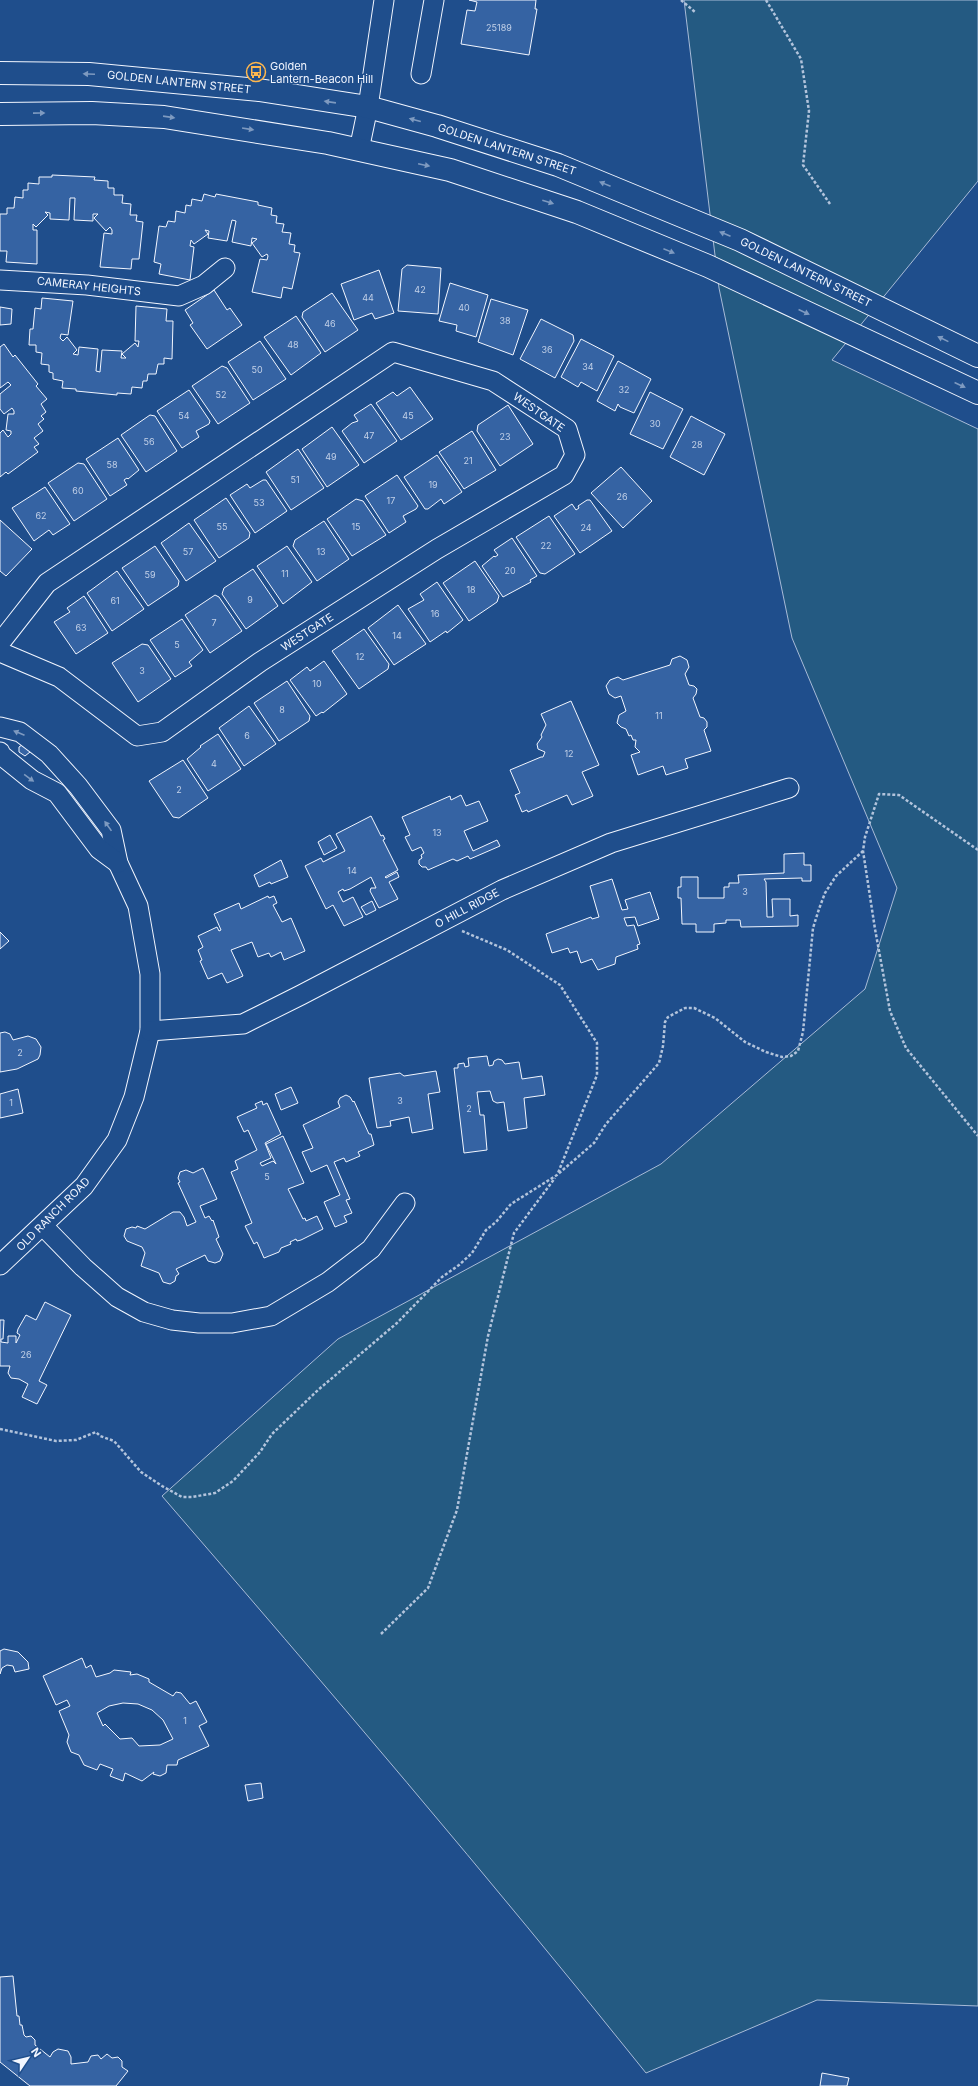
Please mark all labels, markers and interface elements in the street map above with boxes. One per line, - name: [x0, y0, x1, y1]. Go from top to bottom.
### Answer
- house number: 25189: [486, 22, 512, 33]
- place label: Golden Lantern-Beacon Hill: [270, 59, 373, 86]
- bus stop icon: Golden Lantern-Beacon Hill: [245, 61, 267, 83]
- street label: GOLDEN LANTERN STREET: [106, 67, 252, 97]
- one-way arrow: [82, 71, 95, 77]
- one-way arrow: [323, 99, 336, 105]
- one-way arrow: [33, 110, 46, 116]
- one-way arrow: [163, 114, 175, 120]
- one-way arrow: [409, 117, 421, 123]
- street label: GOLDEN LANTERN STREET: [436, 120, 578, 178]
- one-way arrow: [242, 126, 254, 132]
- one-way arrow: [418, 162, 430, 168]
- one-way arrow: [599, 181, 610, 187]
- one-way arrow: [543, 200, 555, 206]
- one-way arrow: [719, 230, 731, 237]
- street label: GOLDEN LANTERN STREET: [738, 234, 874, 310]
- one-way arrow: [663, 247, 675, 254]
- street label: CAMERAY HEIGHTS: [36, 274, 142, 298]
- house number: 42: [414, 284, 426, 295]
- house number: 44: [362, 292, 374, 303]
- house number: 40: [458, 302, 470, 313]
- one-way arrow: [799, 309, 810, 315]
- house number: 38: [499, 315, 511, 326]
- house number: 46: [324, 318, 336, 329]
- one-way arrow: [937, 336, 949, 342]
- house number: 48: [287, 339, 299, 350]
- house number: 36: [541, 344, 553, 355]
- house number: 34: [582, 361, 594, 372]
- house number: 50: [251, 364, 263, 375]
- one-way arrow: [955, 382, 966, 388]
- house number: 32: [618, 384, 630, 395]
- house number: 52: [216, 389, 226, 400]
- street label: WESTGATE: [511, 389, 567, 435]
- house number: 54: [178, 410, 190, 421]
- house number: 45: [402, 410, 414, 421]
- house number: 30: [649, 418, 661, 429]
- house number: 47: [364, 430, 374, 441]
- house number: 23: [499, 431, 511, 442]
- house number: 56: [143, 436, 155, 447]
- house number: 28: [691, 439, 703, 450]
- house number: 49: [325, 451, 337, 462]
- house number: 21: [463, 455, 473, 466]
- house number: 58: [106, 459, 118, 470]
- house number: 51: [290, 474, 300, 485]
- house number: 19: [428, 479, 438, 490]
- house number: 60: [72, 485, 84, 496]
- house number: 26: [616, 491, 628, 502]
- house number: 17: [387, 495, 395, 506]
- house number: 53: [253, 497, 265, 508]
- house number: 62: [35, 510, 47, 521]
- house number: 55: [217, 521, 227, 532]
- house number: 15: [351, 521, 361, 532]
- house number: 24: [580, 522, 592, 533]
- house number: 22: [541, 540, 551, 551]
- house number: 57: [183, 546, 193, 557]
- house number: 13: [316, 546, 326, 557]
- house number: 20: [504, 565, 516, 576]
- house number: 11: [281, 568, 289, 579]
- house number: 59: [144, 569, 156, 580]
- house number: 18: [466, 584, 476, 595]
- house number: 9: [247, 594, 253, 605]
- house number: 61: [110, 595, 120, 606]
- house number: 16: [430, 608, 440, 619]
- street label: WESTGATE: [278, 610, 336, 654]
- house number: 7: [211, 617, 217, 628]
- house number: 63: [75, 622, 87, 633]
- house number: 14: [392, 630, 402, 641]
- house number: 5: [174, 639, 180, 650]
- house number: 12: [355, 651, 365, 662]
- house number: 3: [139, 665, 145, 676]
- house number: 10: [312, 678, 322, 689]
- house number: 8: [279, 704, 285, 715]
- house number: 11: [655, 710, 663, 721]
- one-way arrow: [13, 730, 24, 736]
- house number: 6: [244, 730, 250, 741]
- house number: 12: [564, 748, 574, 759]
- house number: 4: [211, 758, 217, 769]
- one-way arrow: [23, 773, 34, 782]
- house number: 2: [176, 784, 182, 795]
- one-way arrow: [104, 820, 112, 831]
- house number: 13: [432, 827, 442, 838]
- house number: 14: [347, 865, 357, 876]
- street label: O HILL RIDGE: [432, 885, 502, 931]
- house number: 3: [742, 886, 748, 897]
- house number: 2: [17, 1047, 23, 1058]
- house number: 3: [397, 1095, 403, 1106]
- house number: 1: [9, 1097, 13, 1108]
- house number: 2: [466, 1103, 472, 1114]
- house number: 5: [264, 1171, 270, 1182]
- street label: OLD RANCH ROAD: [13, 1174, 93, 1254]
- house number: 26: [20, 1349, 32, 1360]
- house number: 1: [183, 1715, 187, 1726]
- north arrow: [8, 2038, 48, 2078]
- text: N: [28, 2045, 44, 2060]

